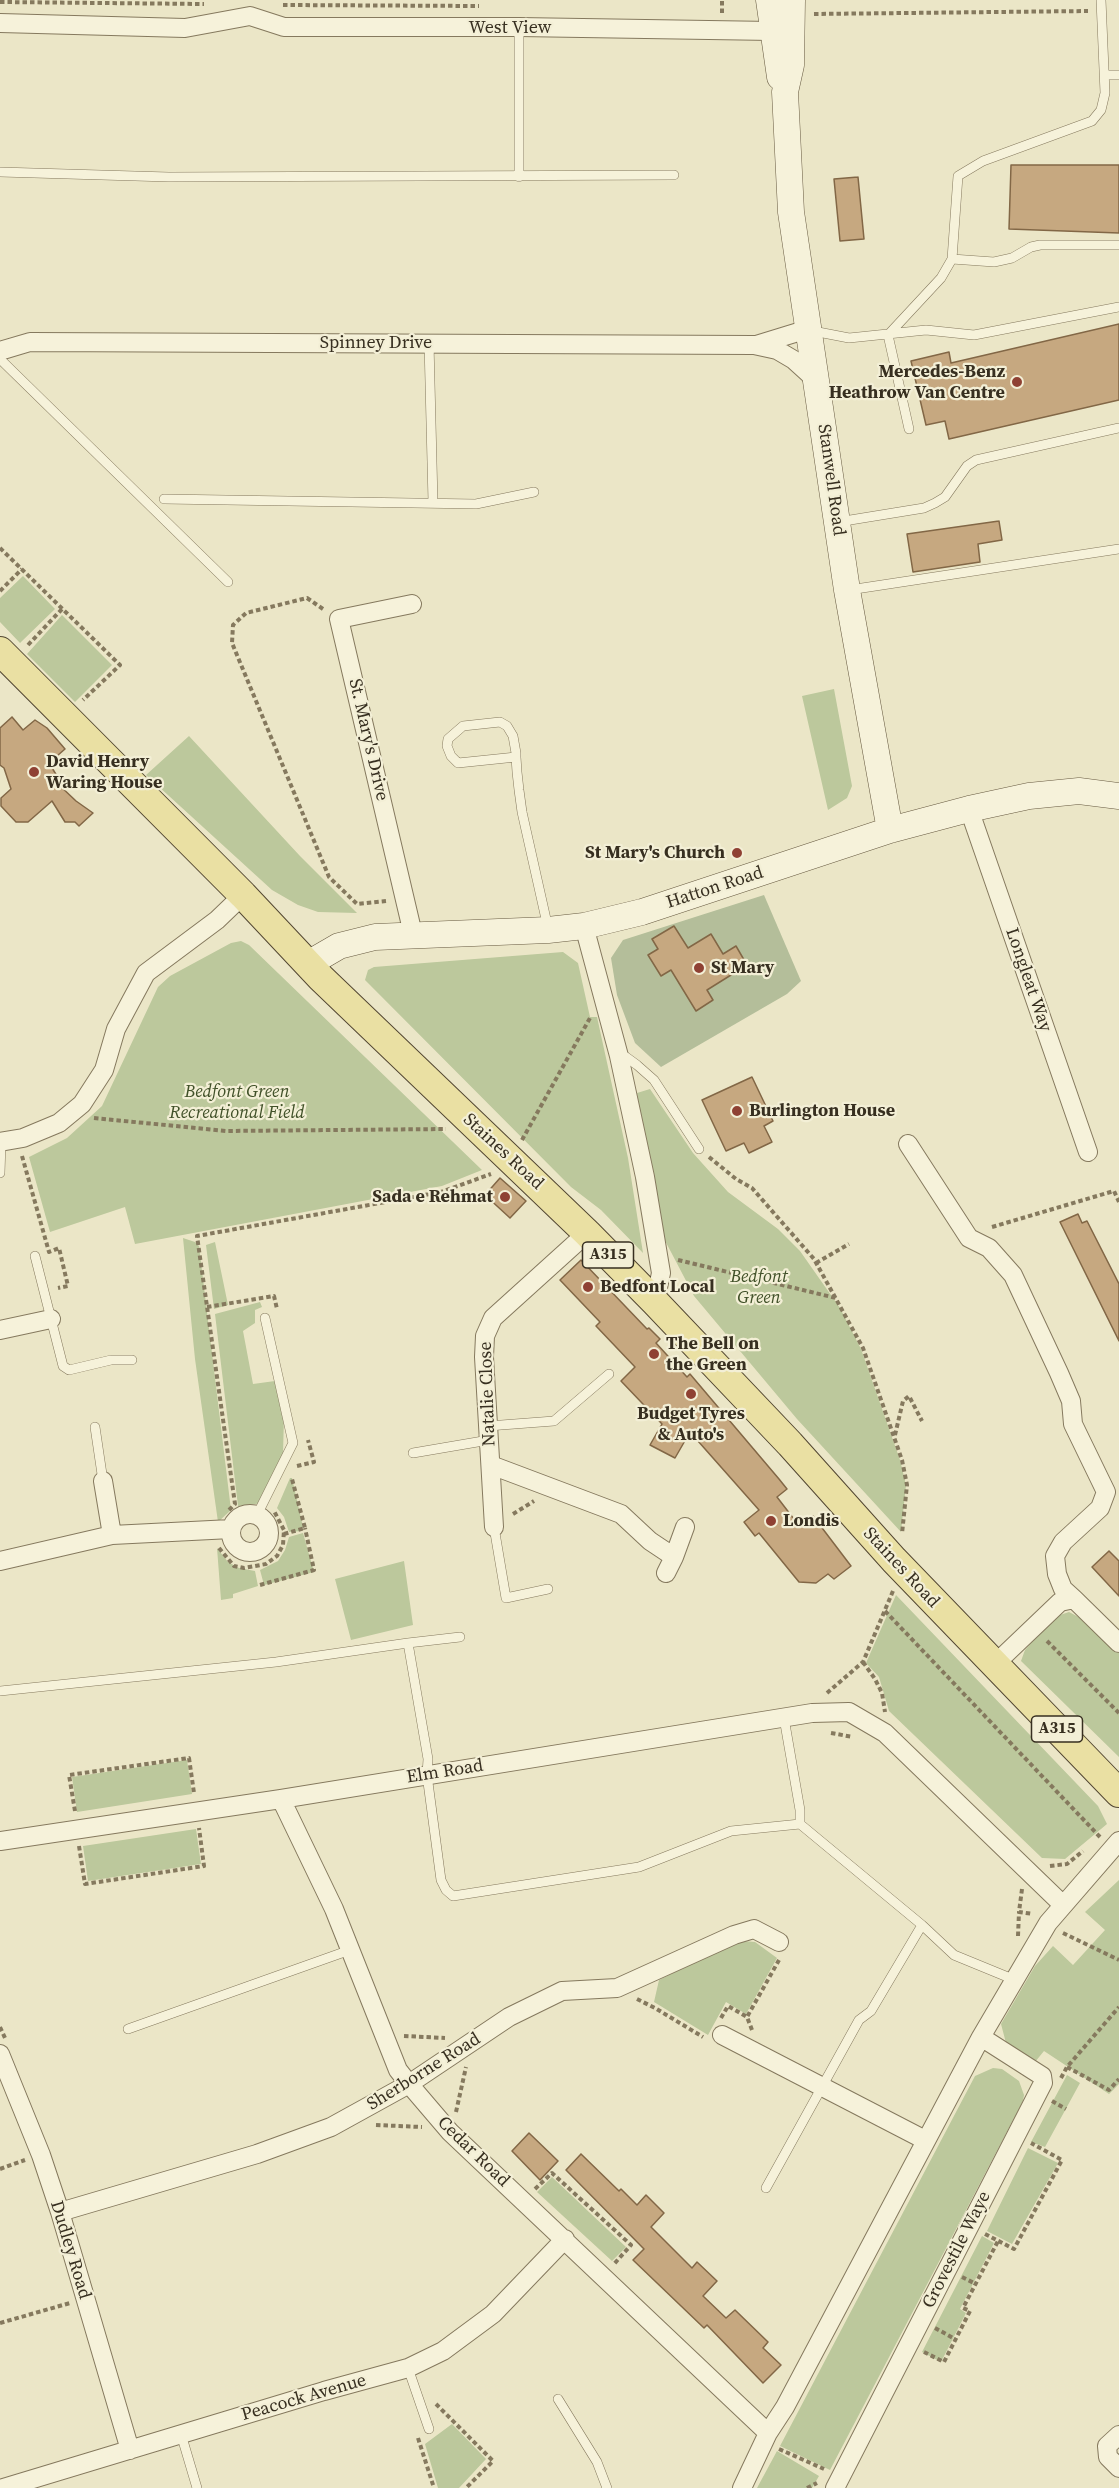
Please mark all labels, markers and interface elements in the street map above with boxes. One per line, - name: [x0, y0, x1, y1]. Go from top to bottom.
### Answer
- street label: West View: [469, 17, 551, 39]
- street label: Spinney Drive: [320, 332, 432, 354]
- place label: Mercedes-Benz Heathrow Van Centre: [829, 361, 1005, 404]
- marker: Mercedes-Benz Heathrow Van Centre: [1010, 375, 1024, 389]
- street label: Stanwell Road: [812, 423, 850, 537]
- street label: St. Mary's Drive: [343, 677, 393, 803]
- place label: David Henry Waring House: [46, 751, 162, 794]
- marker: David Henry Waring House: [27, 765, 41, 779]
- place label: St Mary's Church: [585, 842, 725, 864]
- marker: St Mary's Church: [730, 846, 744, 860]
- street label: Hatton Road: [664, 862, 766, 914]
- street label: Longleat Way: [1000, 925, 1056, 1035]
- place label: St Mary: [711, 957, 774, 979]
- marker: St Mary: [692, 961, 706, 975]
- park label: Bedfont Green Recreational Field: [169, 1081, 305, 1124]
- place label: Burlington House: [749, 1100, 895, 1122]
- marker: Burlington House: [730, 1104, 744, 1118]
- street label: Staines Road: [458, 1109, 548, 1195]
- place label: Sada e Rehmat: [372, 1186, 493, 1208]
- marker: Sada e Rehmat: [498, 1190, 512, 1204]
- road number: A315: [582, 1242, 634, 1268]
- park label: Bedfont Green: [730, 1266, 788, 1308]
- place label: Bedfont Local: [600, 1276, 715, 1298]
- marker: Bedfont Local: [581, 1280, 595, 1294]
- place label: The Bell on the Green: [666, 1333, 759, 1376]
- street label: Natalie Close: [475, 1341, 501, 1447]
- marker: The Bell on the Green: [647, 1347, 661, 1361]
- marker: Budget Tyres & Auto's: [684, 1387, 698, 1401]
- place label: Budget Tyres & Auto's: [637, 1403, 745, 1446]
- place label: Londis: [783, 1510, 839, 1532]
- marker: Londis: [764, 1514, 778, 1528]
- street label: Staines Road: [858, 1523, 944, 1613]
- road number: A315: [1032, 1716, 1082, 1742]
- street label: Elm Road: [405, 1755, 485, 1789]
- street label: Sherborne Road: [363, 2029, 485, 2115]
- street label: Cedar Road: [432, 2112, 514, 2192]
- street label: Grovestile Waye: [918, 2188, 996, 2312]
- street label: Dudley Road: [45, 2198, 95, 2302]
- street label: Peacock Avenue: [239, 2370, 369, 2426]

